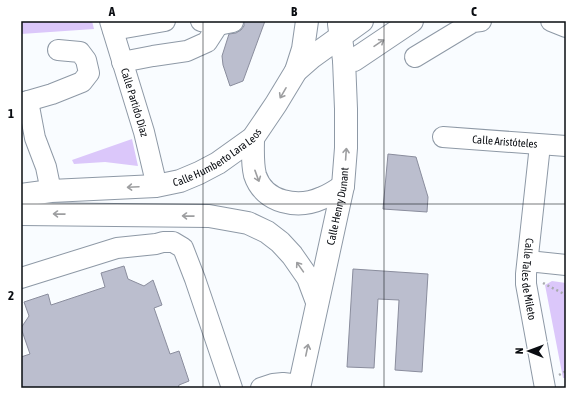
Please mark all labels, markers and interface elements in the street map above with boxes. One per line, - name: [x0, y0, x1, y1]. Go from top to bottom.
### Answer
- text: A: [108, 4, 116, 19]
- text: B: [291, 4, 298, 19]
- text: C: [471, 4, 477, 19]
- one-way arrow: [373, 39, 384, 48]
- street label: Calle Partido Díaz: [119, 66, 151, 138]
- one-way arrow: [278, 87, 286, 99]
- text: 1: [8, 106, 14, 121]
- street label: Calle Humberto Lara Leos: [172, 126, 264, 188]
- street label: Calle Aristóteles: [472, 133, 538, 150]
- one-way arrow: [342, 148, 349, 161]
- street label: Calle Henry Dunant: [324, 167, 350, 246]
- one-way arrow: [254, 170, 261, 183]
- one-way arrow: [127, 183, 140, 190]
- one-way arrow: [52, 210, 65, 218]
- one-way arrow: [182, 212, 195, 220]
- street label: Calle Tales de Mileto: [520, 238, 538, 321]
- one-way arrow: [296, 262, 304, 273]
- text: 2: [8, 288, 14, 303]
- north arrow: [509, 331, 549, 371]
- one-way arrow: [304, 344, 312, 357]
- text: N: [513, 347, 525, 354]

